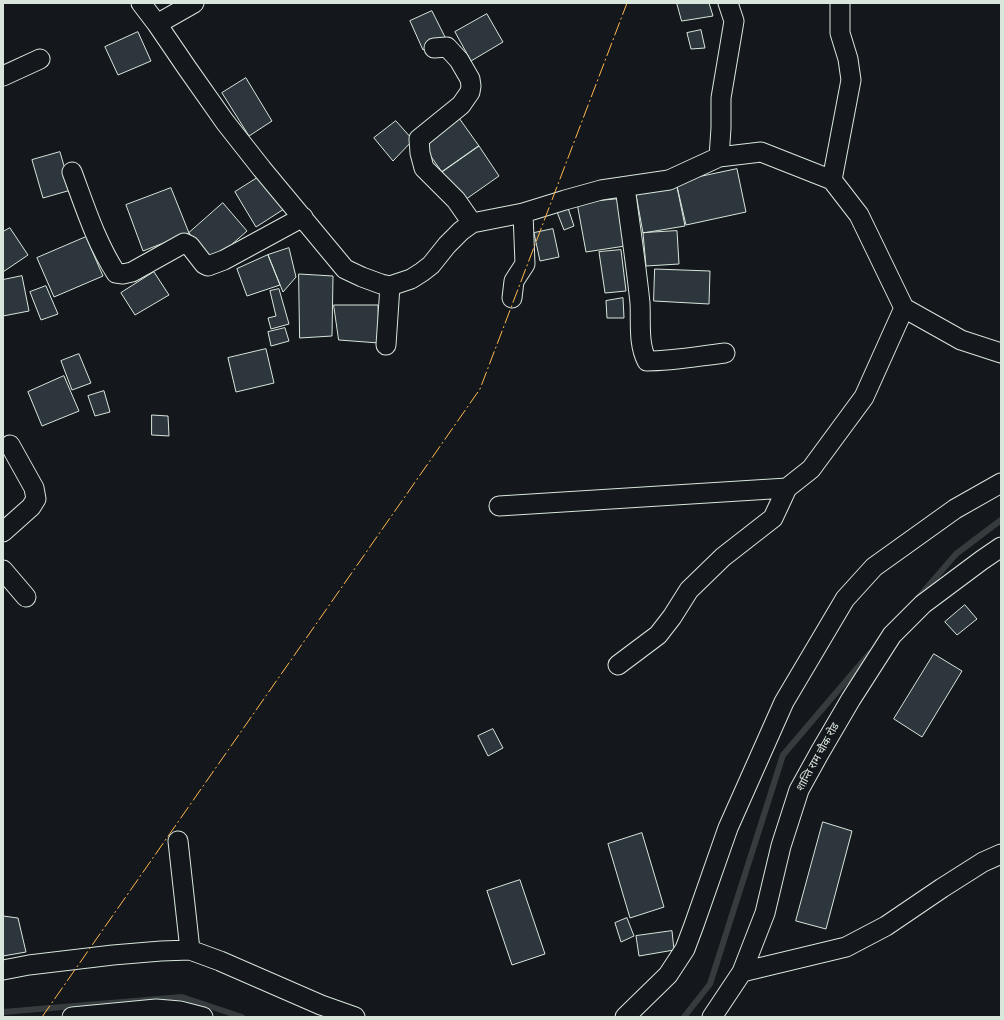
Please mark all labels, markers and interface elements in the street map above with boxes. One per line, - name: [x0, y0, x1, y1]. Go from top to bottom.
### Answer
- street label: शान्ति राम चौक रोड: [794, 721, 842, 793]

